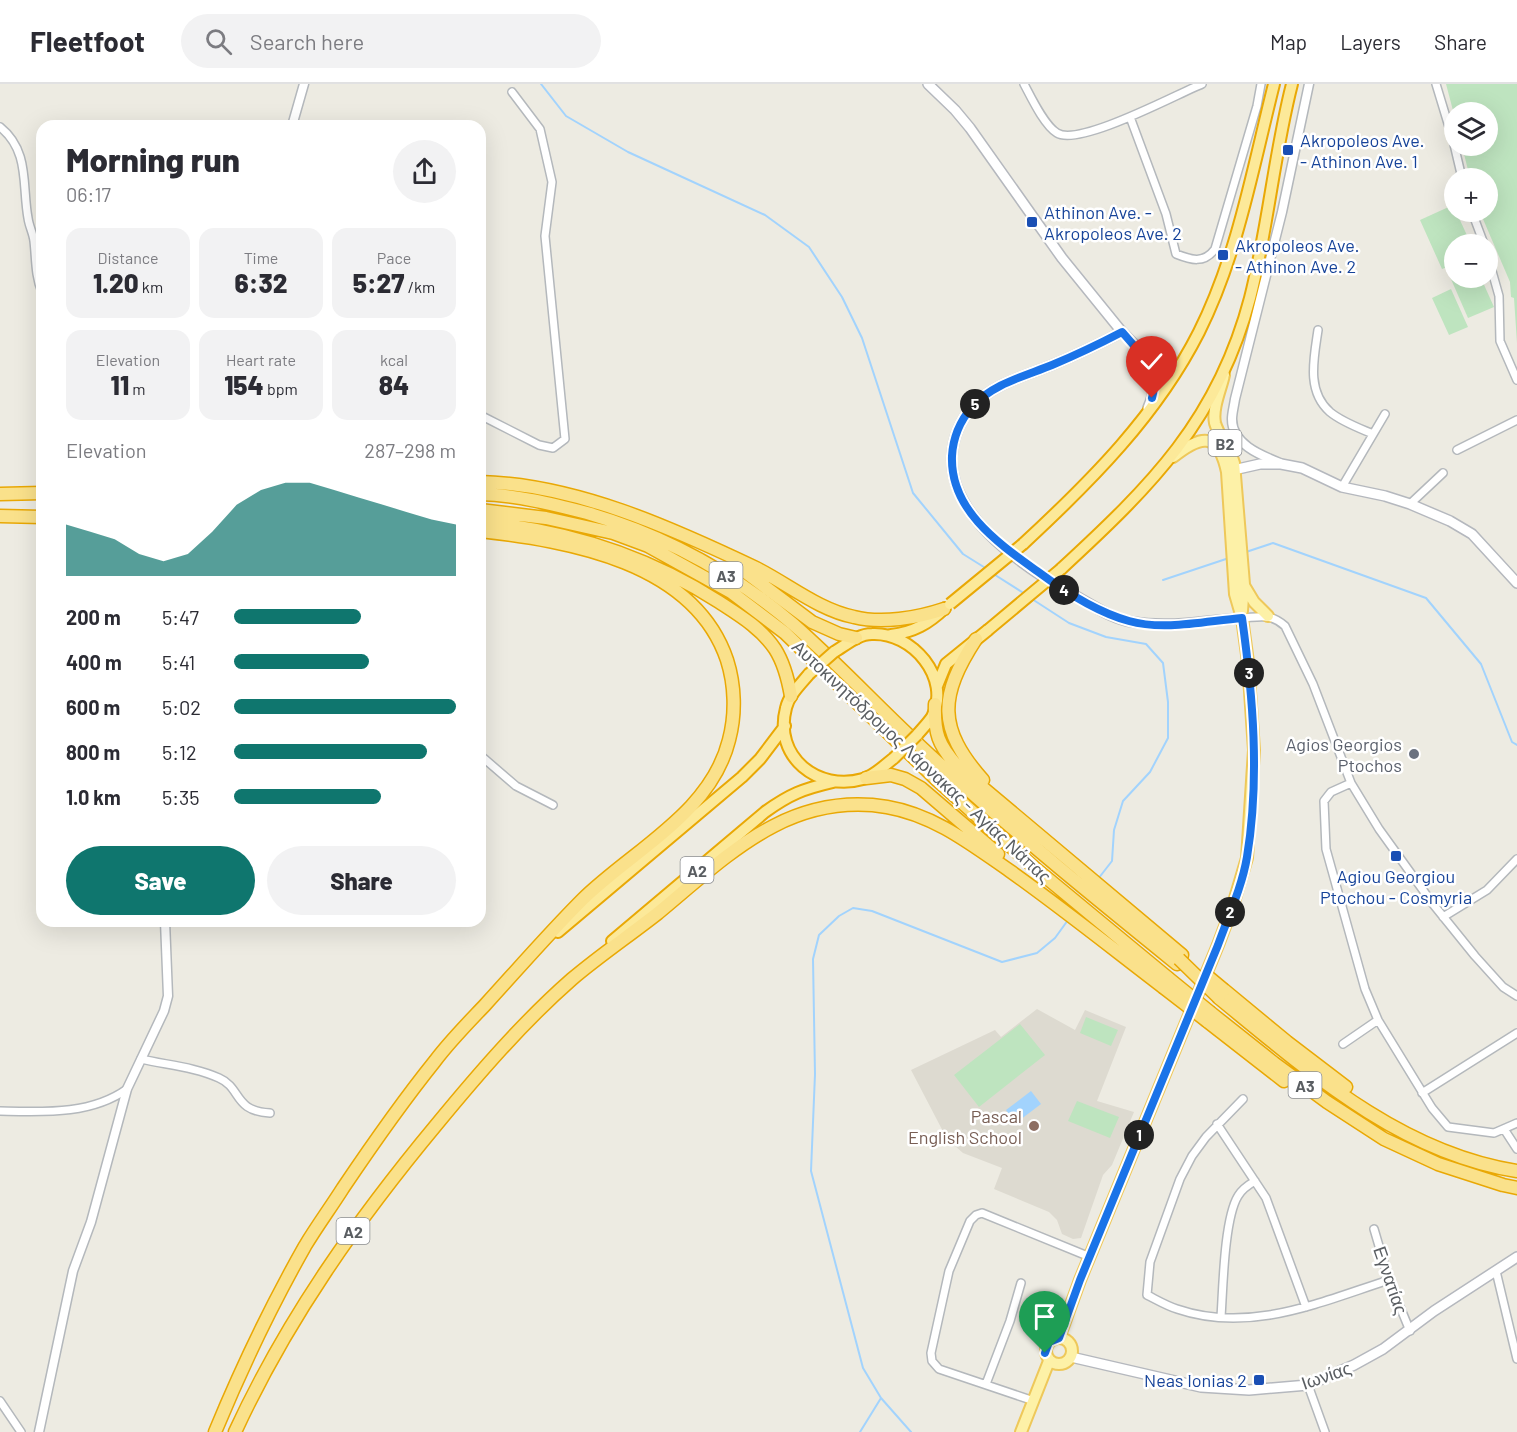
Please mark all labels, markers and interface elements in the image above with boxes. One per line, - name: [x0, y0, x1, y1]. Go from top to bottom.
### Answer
- search box: [181, 14, 601, 68]
- text: Fleetfoot: [30, 24, 145, 58]
- icon: search: [202, 25, 235, 58]
- text: Search here: [250, 28, 364, 54]
- text: Map: [1270, 29, 1307, 54]
- text: Layers: [1340, 29, 1401, 54]
- text: Share: [1434, 29, 1487, 54]
- map controls: [1444, 102, 1498, 288]
- button: layers: [1444, 102, 1498, 156]
- place label: Akropoleos Ave. - Athinon Ave. 1: [1300, 129, 1425, 172]
- text: Morning run: [66, 139, 240, 179]
- button: share: [393, 140, 456, 203]
- marker: Akropoleos Ave. - Athinon Ave. 1: [1281, 143, 1295, 157]
- button: +: [1444, 168, 1498, 222]
- text: 06:17: [66, 182, 111, 206]
- place label: Athinon Ave. - Akropoleos Ave. 2: [1044, 201, 1182, 244]
- marker: Athinon Ave. - Akropoleos Ave. 2: [1025, 215, 1039, 229]
- place label: Akropoleos Ave. - Athinon Ave. 2: [1235, 234, 1360, 277]
- button: −: [1444, 234, 1498, 288]
- text: Distance: [98, 248, 158, 267]
- text: Time: [244, 248, 278, 267]
- text: Pace: [377, 248, 411, 267]
- marker: Akropoleos Ave. - Athinon Ave. 2: [1216, 248, 1230, 262]
- text: 1.20: [93, 267, 139, 298]
- text: 6:32: [235, 267, 287, 298]
- text: 5:27: [353, 267, 404, 298]
- text: km: [139, 277, 163, 296]
- text: /km: [404, 277, 435, 296]
- pin: [1126, 336, 1177, 398]
- icon: check: [1135, 345, 1168, 378]
- text: Elevation: [96, 350, 160, 369]
- text: Heart rate: [226, 350, 296, 369]
- text: kcal: [380, 350, 408, 369]
- text: 11: [110, 369, 129, 400]
- text: 154: [224, 369, 264, 400]
- text: 84: [379, 369, 409, 400]
- text: m: [129, 379, 146, 398]
- text: bpm: [264, 379, 298, 398]
- pin: 5: [960, 389, 990, 419]
- text: 5: [971, 394, 979, 413]
- road number: B2: [1208, 430, 1242, 456]
- text: Elevation: [66, 438, 147, 462]
- text: 287–298 m: [364, 438, 456, 462]
- road number: A3: [710, 562, 742, 588]
- pin: 4: [1049, 575, 1079, 605]
- text: 4: [1059, 580, 1069, 599]
- text: 200 m: [66, 605, 121, 629]
- text: 5:47: [162, 605, 199, 629]
- street label: Αυτοκινητόδρομος Λάρνακας - Αγίας Νάπας: [788, 635, 1056, 887]
- text: 400 m: [66, 650, 122, 674]
- text: 5:41: [162, 650, 195, 674]
- pin: 3: [1234, 658, 1264, 688]
- text: 3: [1245, 663, 1253, 682]
- text: 600 m: [66, 695, 120, 719]
- text: 5:02: [162, 695, 201, 719]
- place label: Agios Georgios Ptochos: [1286, 733, 1402, 776]
- text: 800 m: [66, 740, 120, 764]
- text: 5:12: [162, 740, 197, 764]
- marker: Agios Georgios Ptochos: [1407, 747, 1421, 761]
- text: 1.0 km: [66, 785, 121, 809]
- text: 5:35: [162, 785, 200, 809]
- button: Save: [66, 846, 255, 915]
- button: Share: [267, 846, 456, 915]
- marker: Agiou Georgiou Ptochou - Cosmyria: [1389, 849, 1403, 863]
- road number: A2: [680, 857, 714, 883]
- place label: Agiou Georgiou Ptochou - Cosmyria: [1320, 865, 1472, 908]
- pin: 2: [1215, 897, 1245, 927]
- text: 2: [1226, 902, 1234, 921]
- road number: A3: [1288, 1072, 1322, 1098]
- place label: Pascal English School: [908, 1105, 1022, 1148]
- marker: Pascal English School: [1027, 1119, 1041, 1133]
- pin: 1: [1124, 1120, 1154, 1150]
- text: 1: [1136, 1125, 1142, 1144]
- road number: A2: [336, 1218, 370, 1244]
- street label: Εγνατίας: [1369, 1243, 1413, 1317]
- pin: [1019, 1291, 1070, 1353]
- icon: arrive: [1028, 1300, 1061, 1333]
- street label: Ιωνίας: [1298, 1356, 1354, 1394]
- place label: Neas Ionias 2: [1144, 1369, 1247, 1391]
- marker: Neas Ionias 2: [1252, 1373, 1266, 1387]

